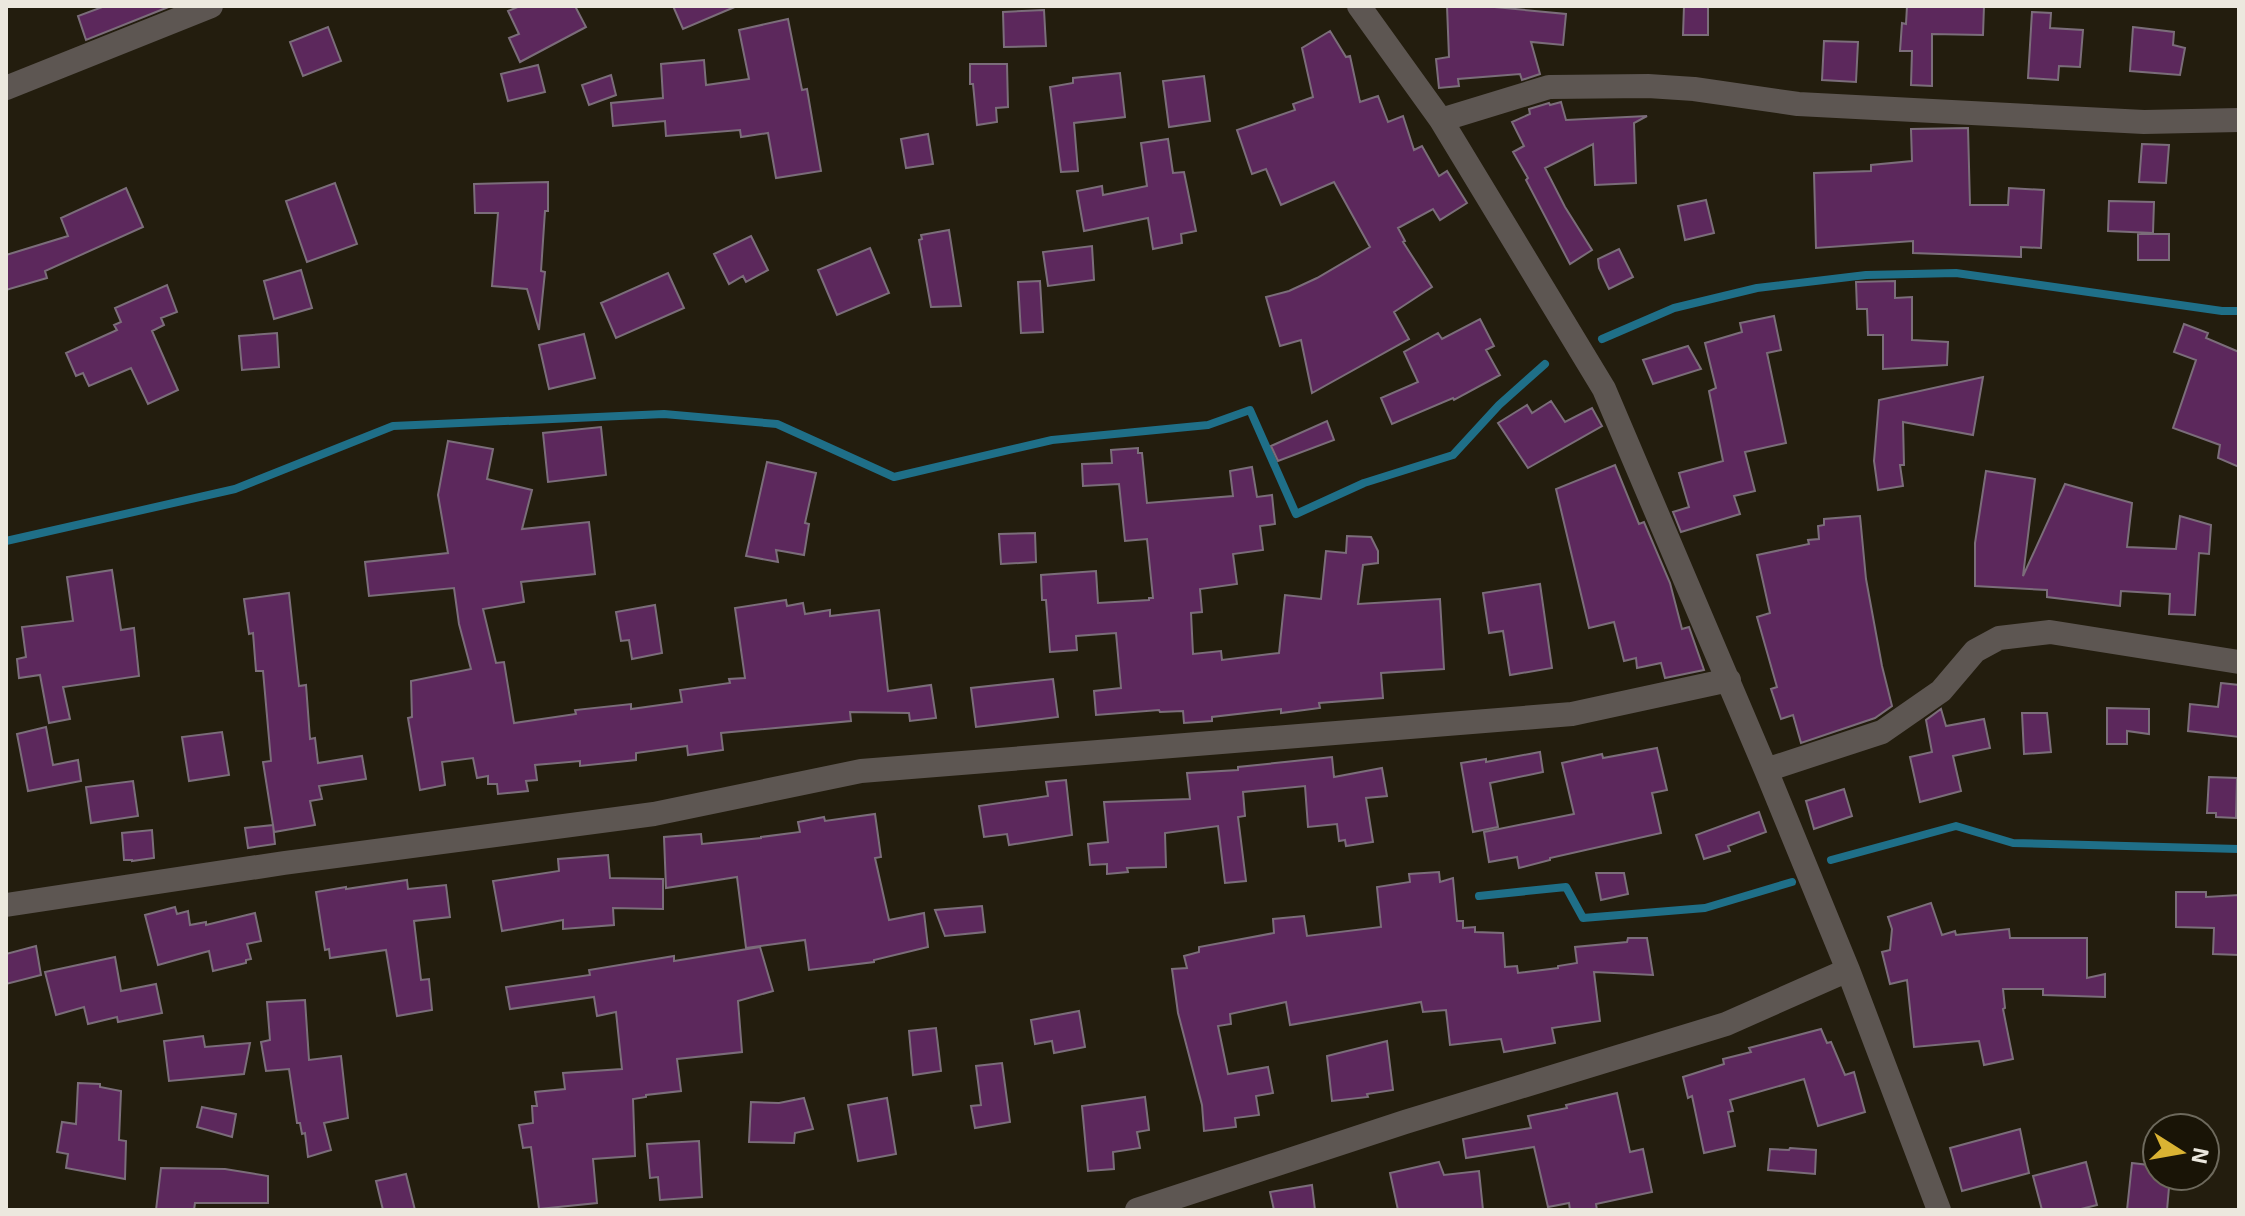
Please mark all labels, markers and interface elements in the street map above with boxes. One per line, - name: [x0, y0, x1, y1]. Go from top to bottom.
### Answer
- north arrow: [2141, 1112, 2221, 1192]
- text: N: [2187, 1146, 2216, 1166]

